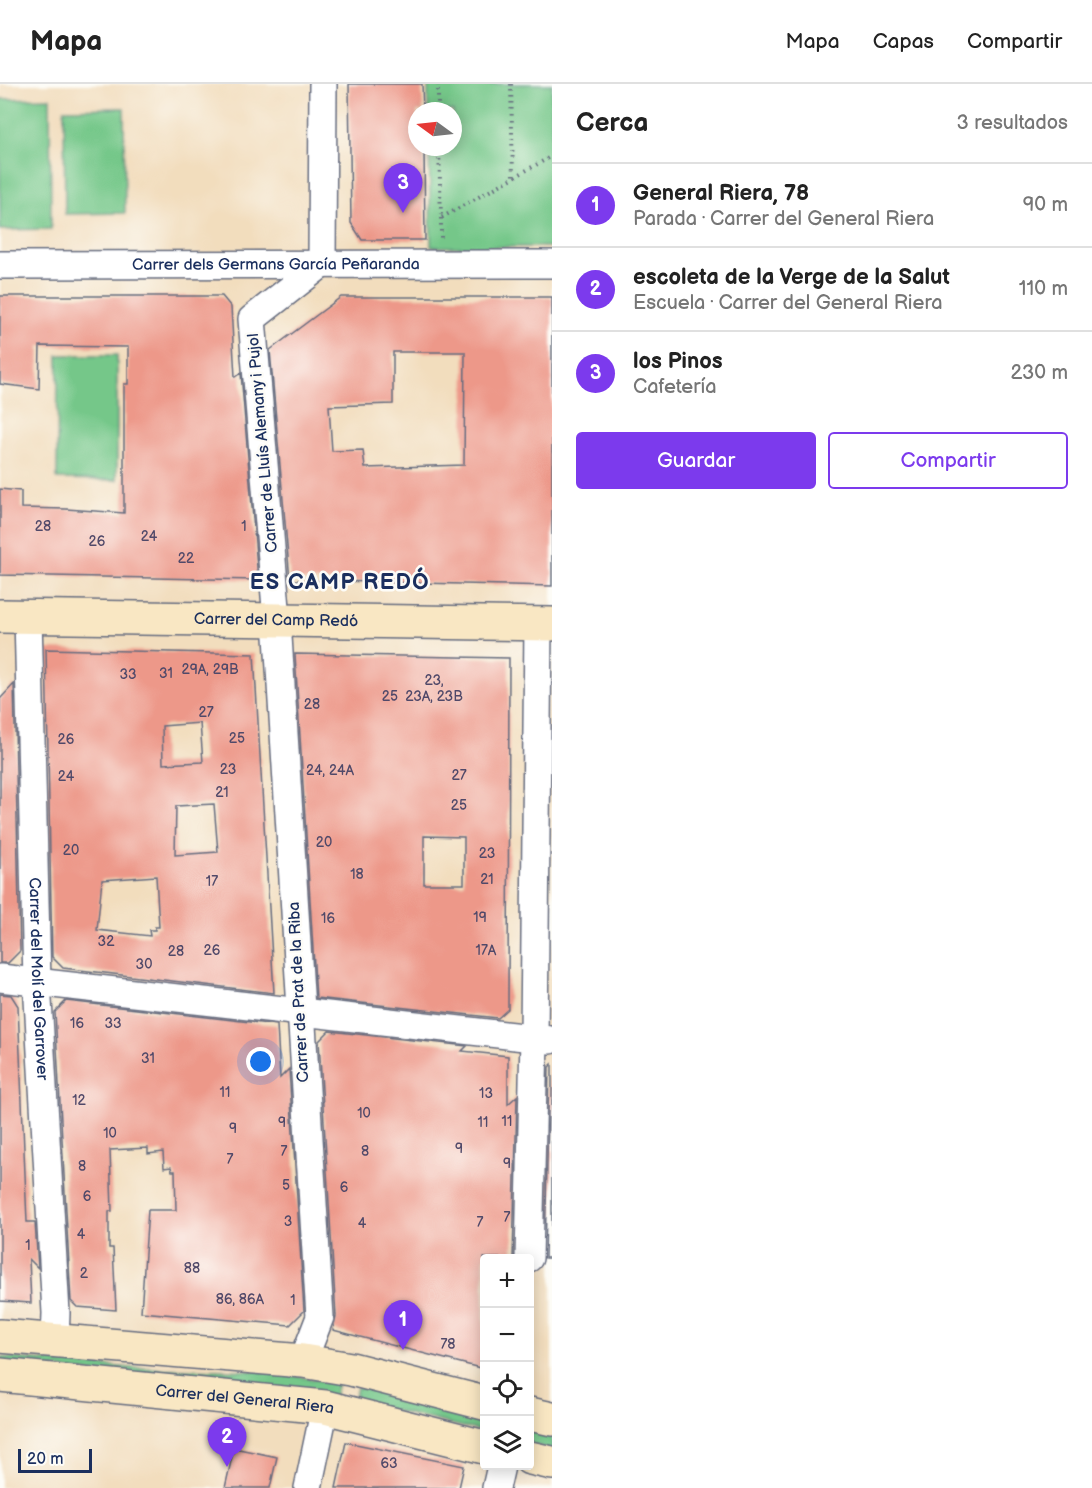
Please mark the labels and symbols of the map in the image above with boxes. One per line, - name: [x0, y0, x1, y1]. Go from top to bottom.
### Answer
- north arrow: [408, 102, 462, 156]
- pin: 3: [384, 164, 422, 213]
- street label: Carrer dels Germans García Peñaranda: [132, 255, 420, 274]
- street label: Carrer de Lluís Alemany i Pujol: [244, 333, 282, 553]
- house number: 28: [35, 518, 51, 535]
- house number: 1: [241, 518, 247, 535]
- house number: 24: [141, 528, 158, 545]
- house number: 26: [89, 533, 106, 550]
- house number: 22: [178, 550, 195, 567]
- district label: ES CAMP REDÓ: [250, 567, 430, 596]
- street label: Carrer del Camp Redó: [194, 609, 358, 631]
- house number: 29A, 29B: [181, 661, 239, 678]
- house number: 31: [159, 665, 173, 682]
- house number: 33: [119, 666, 137, 683]
- house number: 23, 23A, 23B: [405, 672, 463, 705]
- house number: 25: [382, 688, 398, 705]
- house number: 28: [304, 696, 320, 713]
- house number: 27: [198, 704, 214, 721]
- house number: 25: [229, 730, 245, 747]
- house number: 26: [58, 731, 75, 748]
- house number: 23: [220, 761, 236, 778]
- house number: 24, 24A: [306, 762, 354, 779]
- house number: 27: [451, 767, 467, 784]
- house number: 24: [58, 768, 75, 785]
- house number: 21: [215, 784, 229, 801]
- house number: 25: [451, 797, 467, 814]
- house number: 20: [316, 834, 332, 851]
- house number: 20: [63, 842, 79, 859]
- house number: 23: [479, 845, 495, 862]
- house number: 18: [350, 866, 364, 883]
- house number: 21: [480, 871, 494, 888]
- house number: 17: [206, 873, 218, 890]
- street label: Carrer del Molí del Garrover: [25, 877, 52, 1081]
- street label: Carrer de Prat de la Riba: [285, 901, 313, 1083]
- house number: 19: [473, 909, 487, 926]
- house number: 16: [321, 910, 335, 927]
- house number: 32: [98, 933, 115, 950]
- house number: 26: [204, 942, 221, 959]
- house number: 17A: [476, 942, 497, 959]
- house number: 28: [168, 943, 184, 960]
- house number: 30: [136, 956, 152, 973]
- house number: 16: [70, 1015, 84, 1032]
- house number: 33: [104, 1015, 122, 1032]
- your location: [246, 1047, 275, 1076]
- house number: 31: [141, 1050, 155, 1067]
- house number: 11: [220, 1084, 230, 1101]
- house number: 13: [479, 1085, 493, 1102]
- house number: 12: [72, 1092, 87, 1109]
- house number: 10: [357, 1105, 371, 1122]
- house number: 11: [502, 1113, 512, 1130]
- house number: 9: [278, 1114, 286, 1131]
- house number: 11: [478, 1114, 488, 1131]
- house number: 9: [229, 1120, 237, 1137]
- house number: 10: [103, 1125, 117, 1142]
- house number: 9: [455, 1140, 463, 1157]
- house number: 7: [281, 1143, 288, 1160]
- house number: 8: [361, 1143, 369, 1160]
- house number: 7: [227, 1151, 234, 1168]
- house number: 9: [503, 1155, 511, 1172]
- house number: 8: [78, 1158, 86, 1175]
- house number: 5: [282, 1177, 290, 1194]
- house number: 6: [340, 1179, 349, 1196]
- house number: 6: [83, 1188, 92, 1205]
- house number: 7: [504, 1209, 511, 1226]
- house number: 3: [284, 1213, 292, 1230]
- house number: 7: [477, 1214, 484, 1231]
- house number: 4: [358, 1215, 367, 1232]
- house number: 4: [77, 1226, 86, 1243]
- house number: 1: [25, 1237, 31, 1254]
- house number: 88: [184, 1260, 200, 1277]
- house number: 2: [80, 1265, 89, 1282]
- house number: 86, 86A: [216, 1291, 265, 1308]
- house number: 1: [290, 1292, 296, 1309]
- pin: 1: [384, 1300, 422, 1350]
- house number: 78: [440, 1336, 456, 1353]
- street label: Carrer del General Riera: [155, 1381, 336, 1418]
- pin: 2: [208, 1418, 246, 1467]
- scale bar: [18, 1446, 92, 1474]
- house number: 63: [380, 1455, 398, 1472]

